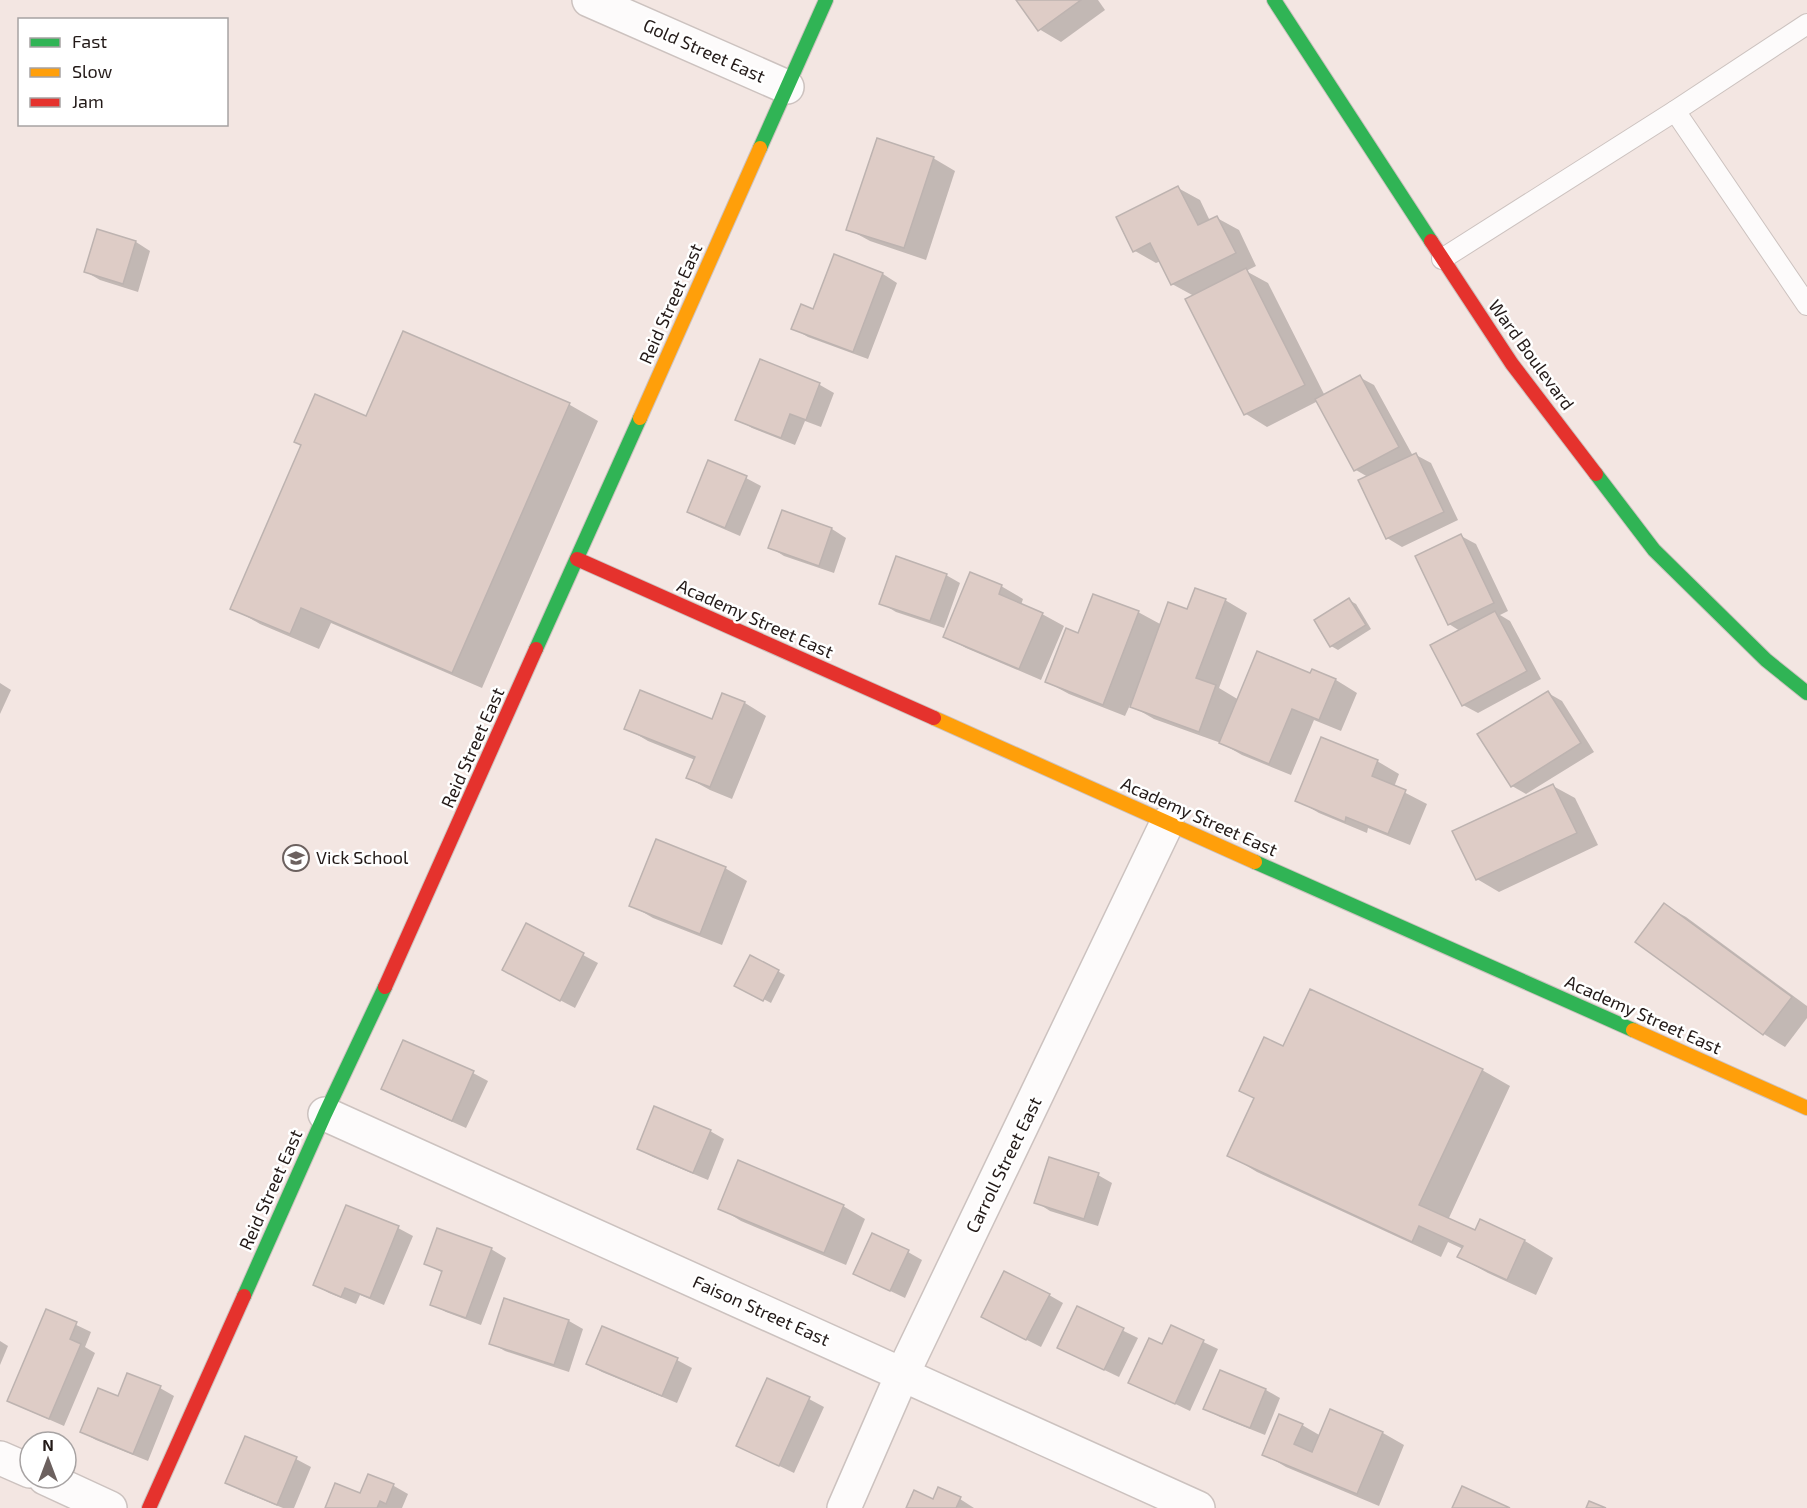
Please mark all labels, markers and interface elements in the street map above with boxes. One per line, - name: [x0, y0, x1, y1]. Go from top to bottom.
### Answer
- street label: Gold Street East: [640, 13, 769, 87]
- legend: [18, 18, 228, 126]
- text: Fast: [72, 30, 107, 52]
- text: Slow: [72, 60, 113, 82]
- text: Jam: [72, 90, 104, 112]
- street label: Reid Street East: [634, 240, 707, 367]
- street label: Ward Boulevard: [1484, 295, 1579, 414]
- street label: Academy Street East: [674, 574, 837, 663]
- street label: Reid Street East: [436, 684, 509, 811]
- street label: Academy Street East: [1118, 772, 1281, 861]
- school or university icon: Vick School: [281, 843, 311, 873]
- place label: Vick School: [316, 846, 409, 868]
- street label: Academy Street East: [1562, 970, 1725, 1059]
- street label: Carroll Street East: [961, 1093, 1046, 1236]
- street label: Reid Street East: [234, 1126, 307, 1253]
- street label: Faison Street East: [690, 1270, 833, 1350]
- north arrow: [18, 1430, 78, 1490]
- text: N: [42, 1435, 54, 1454]

